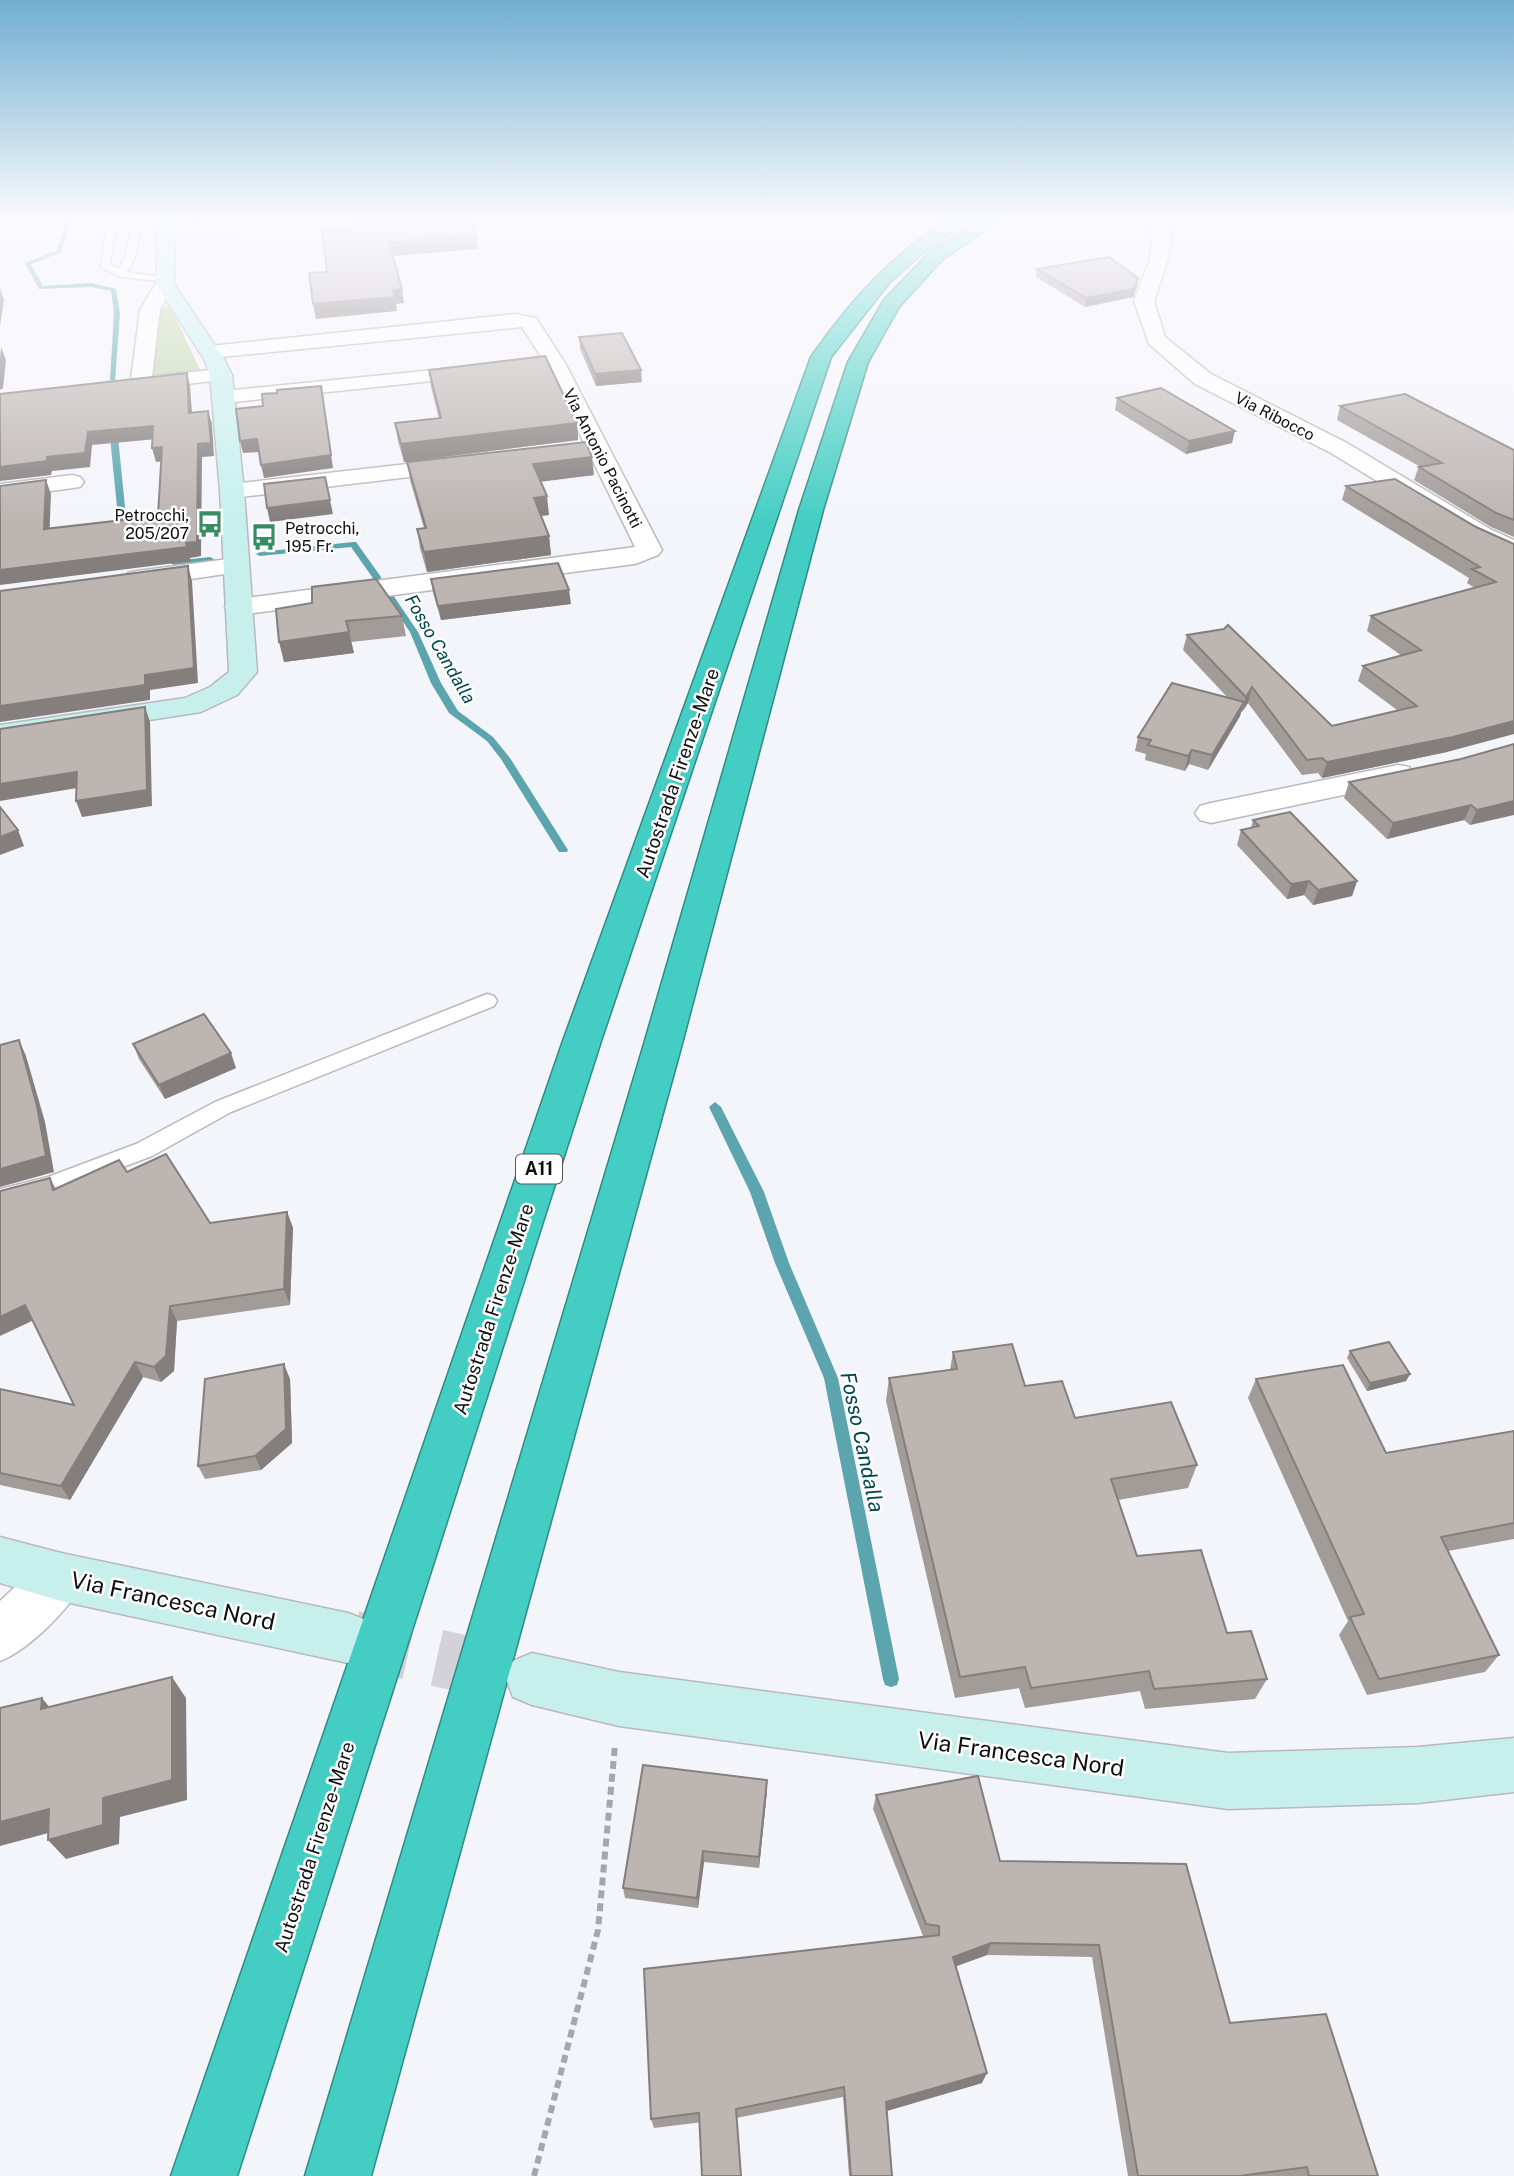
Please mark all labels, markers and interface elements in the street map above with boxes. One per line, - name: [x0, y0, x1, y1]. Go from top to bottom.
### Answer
- street label: Via Antonio Pacinotti: [559, 385, 646, 531]
- street label: Via Ribocco: [1232, 388, 1318, 445]
- place label: Petrocchi, 205/207: [115, 506, 189, 543]
- bus stop icon: Petrocchi, 205/207: [195, 509, 225, 539]
- place label: Petrocchi, 195 Fr.: [285, 519, 359, 556]
- bus stop icon: Petrocchi, 195 Fr.: [249, 522, 279, 552]
- water label: Fosso Candalla: [401, 590, 480, 707]
- street label: Autostrada Firenze-Mare: [631, 665, 723, 881]
- road number: A11: [516, 1154, 562, 1184]
- street label: Autostrada Firenze-Mare: [448, 1201, 538, 1417]
- water label: Fosso Candalla: [835, 1369, 890, 1514]
- street label: Via Francesca Nord: [69, 1566, 278, 1635]
- street label: Via Francesca Nord: [916, 1726, 1126, 1781]
- street label: Autostrada Firenze-Mare: [269, 1739, 359, 1955]

